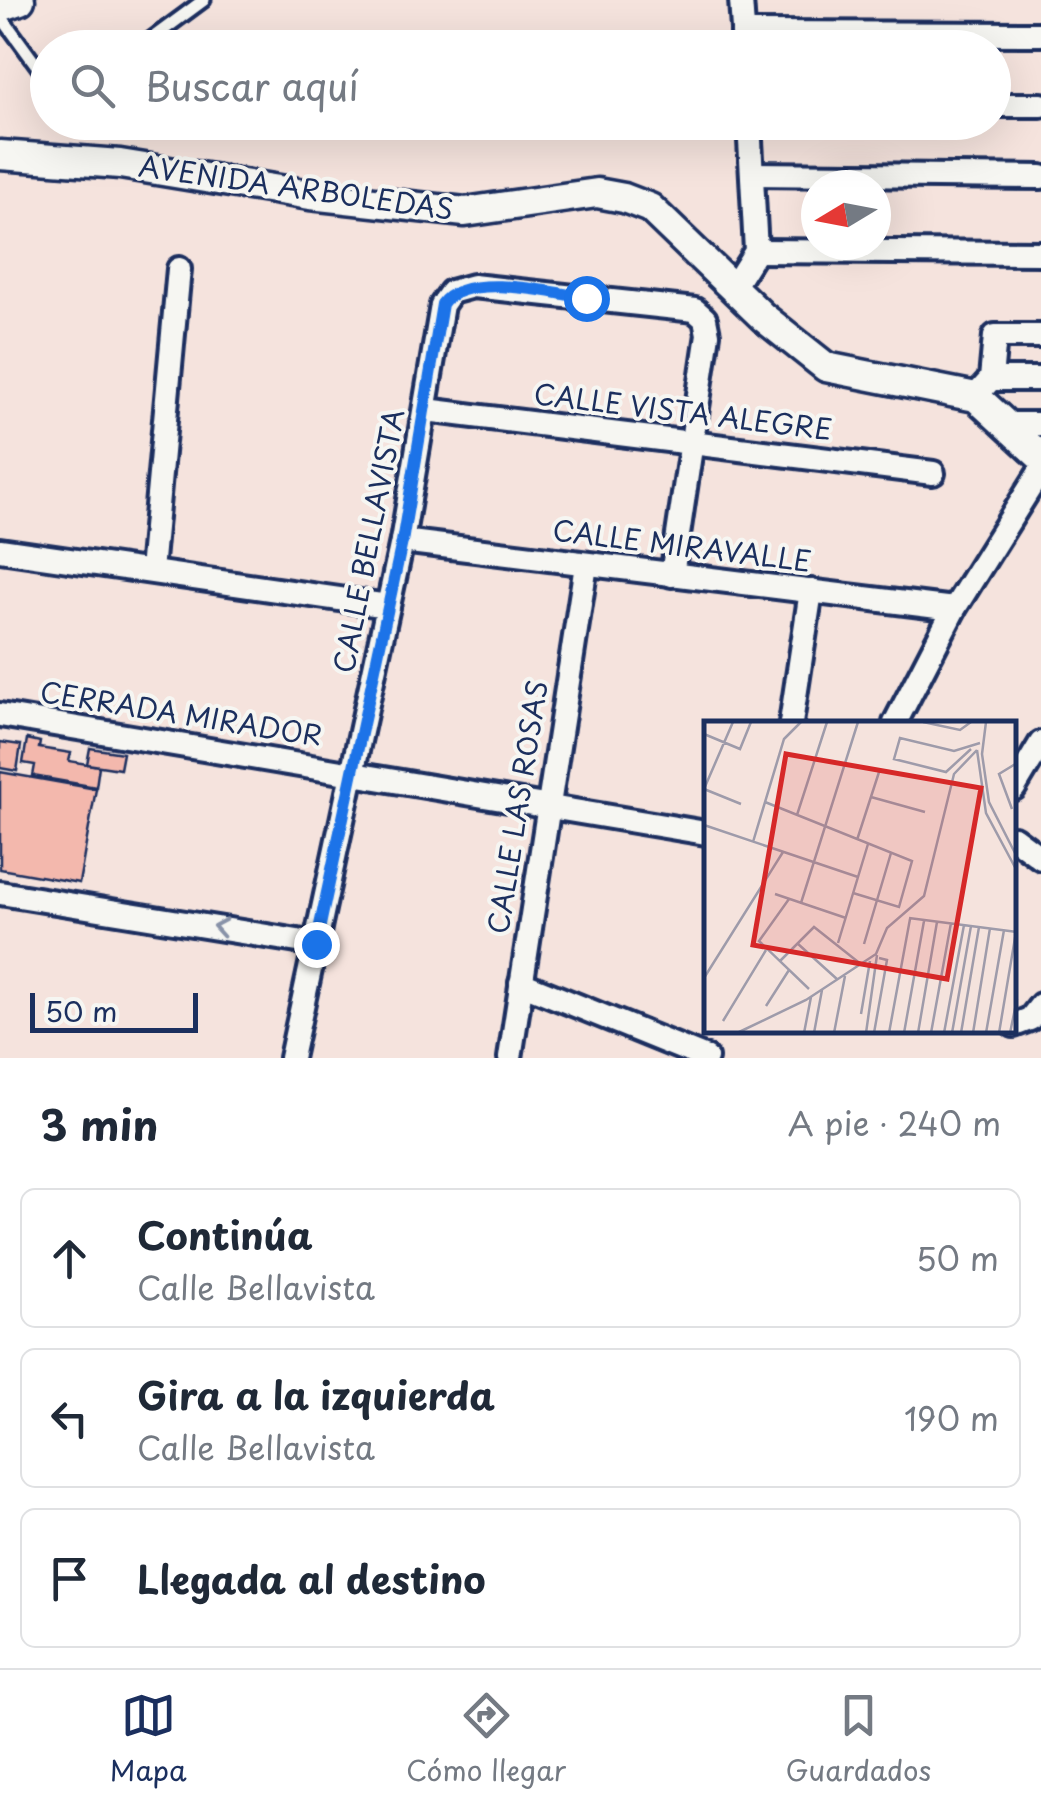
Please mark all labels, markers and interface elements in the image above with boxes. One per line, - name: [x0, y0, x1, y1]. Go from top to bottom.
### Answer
- search box: [30, 30, 1011, 140]
- text: Buscar aquí: [145, 57, 359, 114]
- icon: search: [65, 58, 120, 113]
- street label: AVENIDA ARBOLEDAS: [136, 143, 456, 230]
- north arrow: [801, 170, 891, 260]
- route start: [564, 276, 610, 322]
- street label: CALLE VISTA ALEGRE: [532, 371, 835, 450]
- street label: CALLE BELLAVISTA: [321, 405, 414, 676]
- street label: CALLE MIRAVALLE: [550, 507, 814, 582]
- street label: CERRADA MIRADOR: [37, 669, 325, 756]
- street label: CALLE LAS ROSAS: [475, 677, 558, 937]
- inset map: [704, 721, 1016, 1033]
- one-way arrow: [211, 917, 228, 938]
- route end: [294, 922, 340, 968]
- scale bar: [30, 988, 198, 1032]
- text: 50 m: [45, 989, 118, 1032]
- text: 3 min: [40, 1092, 158, 1155]
- text: A pie · 240 m: [788, 1099, 1001, 1147]
- text: Continúa: [137, 1206, 313, 1263]
- icon: ahead: [42, 1231, 97, 1286]
- text: 50 m: [916, 1234, 999, 1282]
- text: Calle Bellavista: [137, 1263, 375, 1311]
- text: Gira a la izquierda: [137, 1366, 495, 1423]
- icon: left: [42, 1391, 97, 1446]
- text: 190 m: [904, 1394, 999, 1442]
- text: Calle Bellavista: [137, 1423, 375, 1471]
- text: Llegada al destino: [137, 1550, 486, 1607]
- icon: arrive: [42, 1551, 97, 1606]
- tab: Mapa: [110, 1688, 187, 1791]
- tab: Cómo llegar: [406, 1688, 566, 1791]
- tab: Guardados: [786, 1688, 931, 1791]

